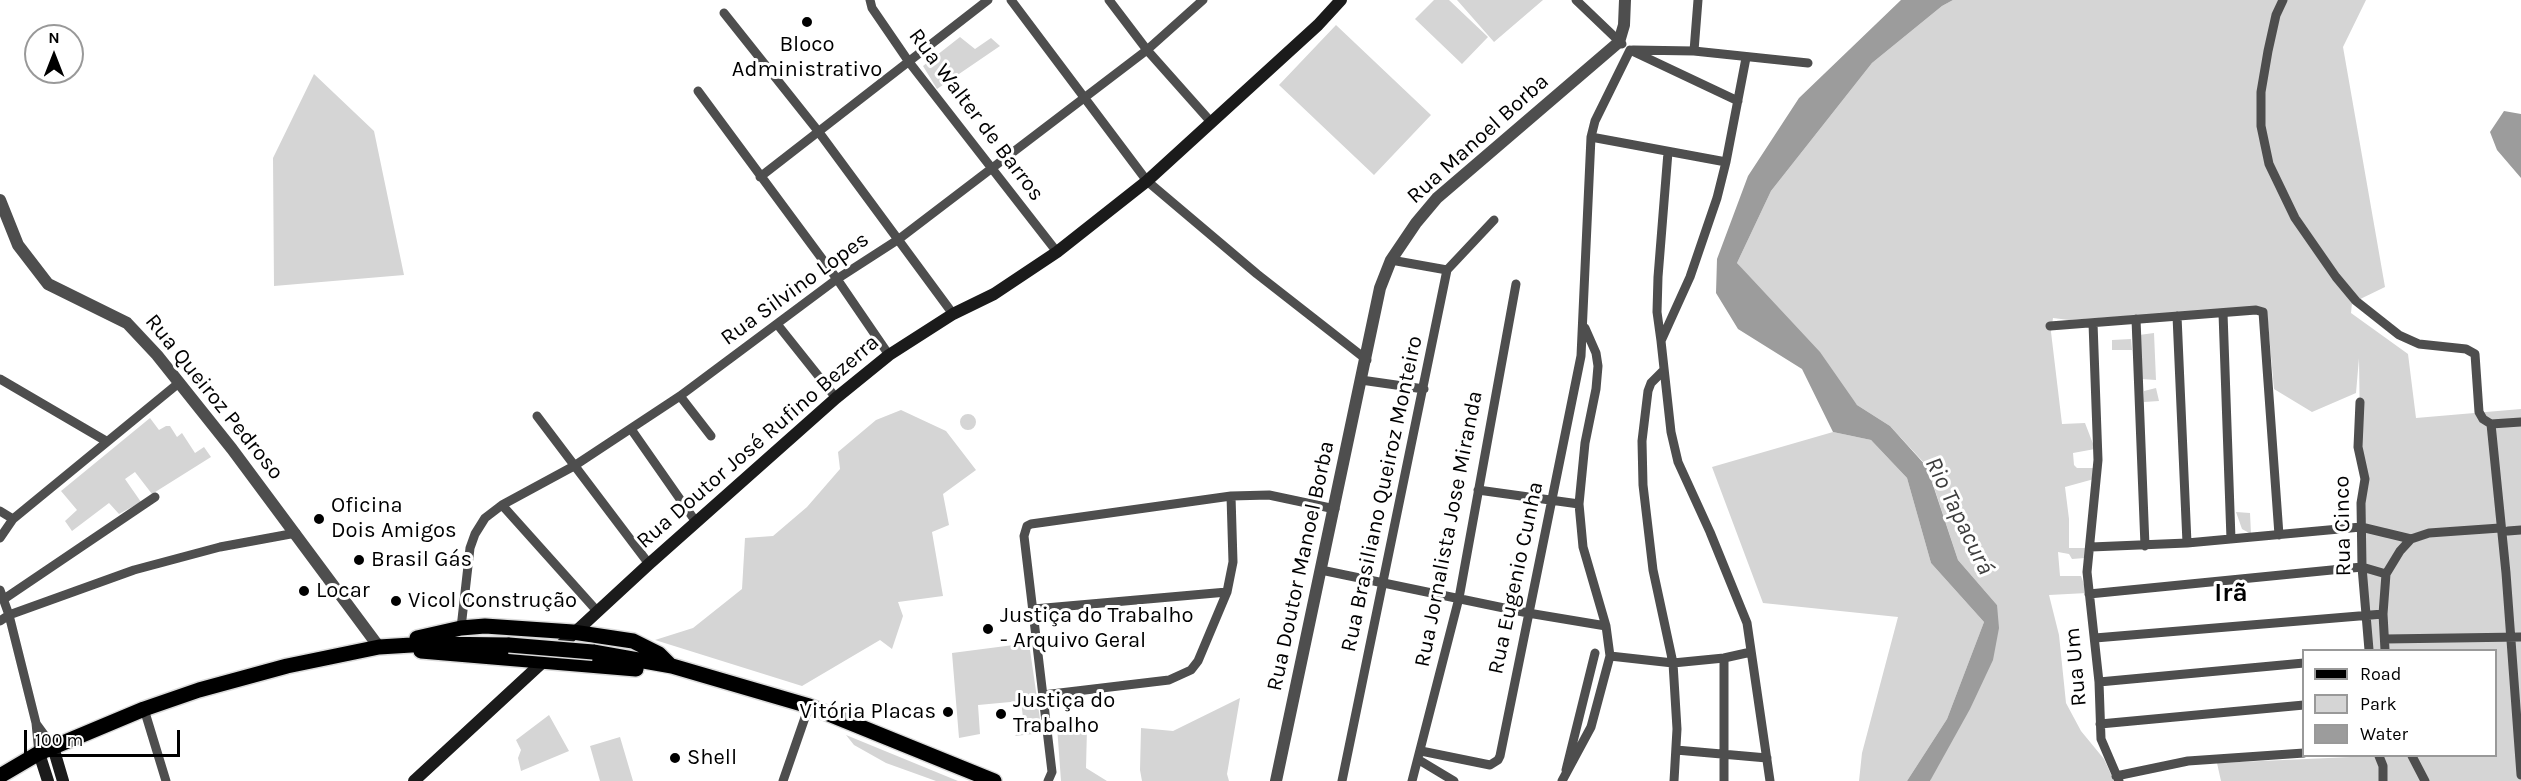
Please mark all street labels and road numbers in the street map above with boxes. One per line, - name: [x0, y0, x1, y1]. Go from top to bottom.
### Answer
- street label: Rua Walter de Barros: [903, 24, 1049, 206]
- street label: Rua Manoel Borba: [1402, 68, 1554, 210]
- street label: Rua Silvino Lopes: [716, 227, 874, 351]
- street label: Rua Queiroz Pedroso: [139, 309, 289, 485]
- street label: Rua Doutor José Rufino Bezerra: [631, 329, 885, 555]
- street label: Rua Brasiliano Queiroz Monteiro: [1336, 334, 1428, 654]
- street label: Rua Jornalista Jose Miranda: [1409, 389, 1489, 669]
- street label: Rua Doutor Manoel Borba: [1262, 439, 1340, 693]
- street label: Rua Cinco: [2329, 475, 2357, 577]
- street label: Rua Eugenio Cunha: [1483, 479, 1549, 677]
- street label: Rua Um: [2059, 626, 2093, 708]

